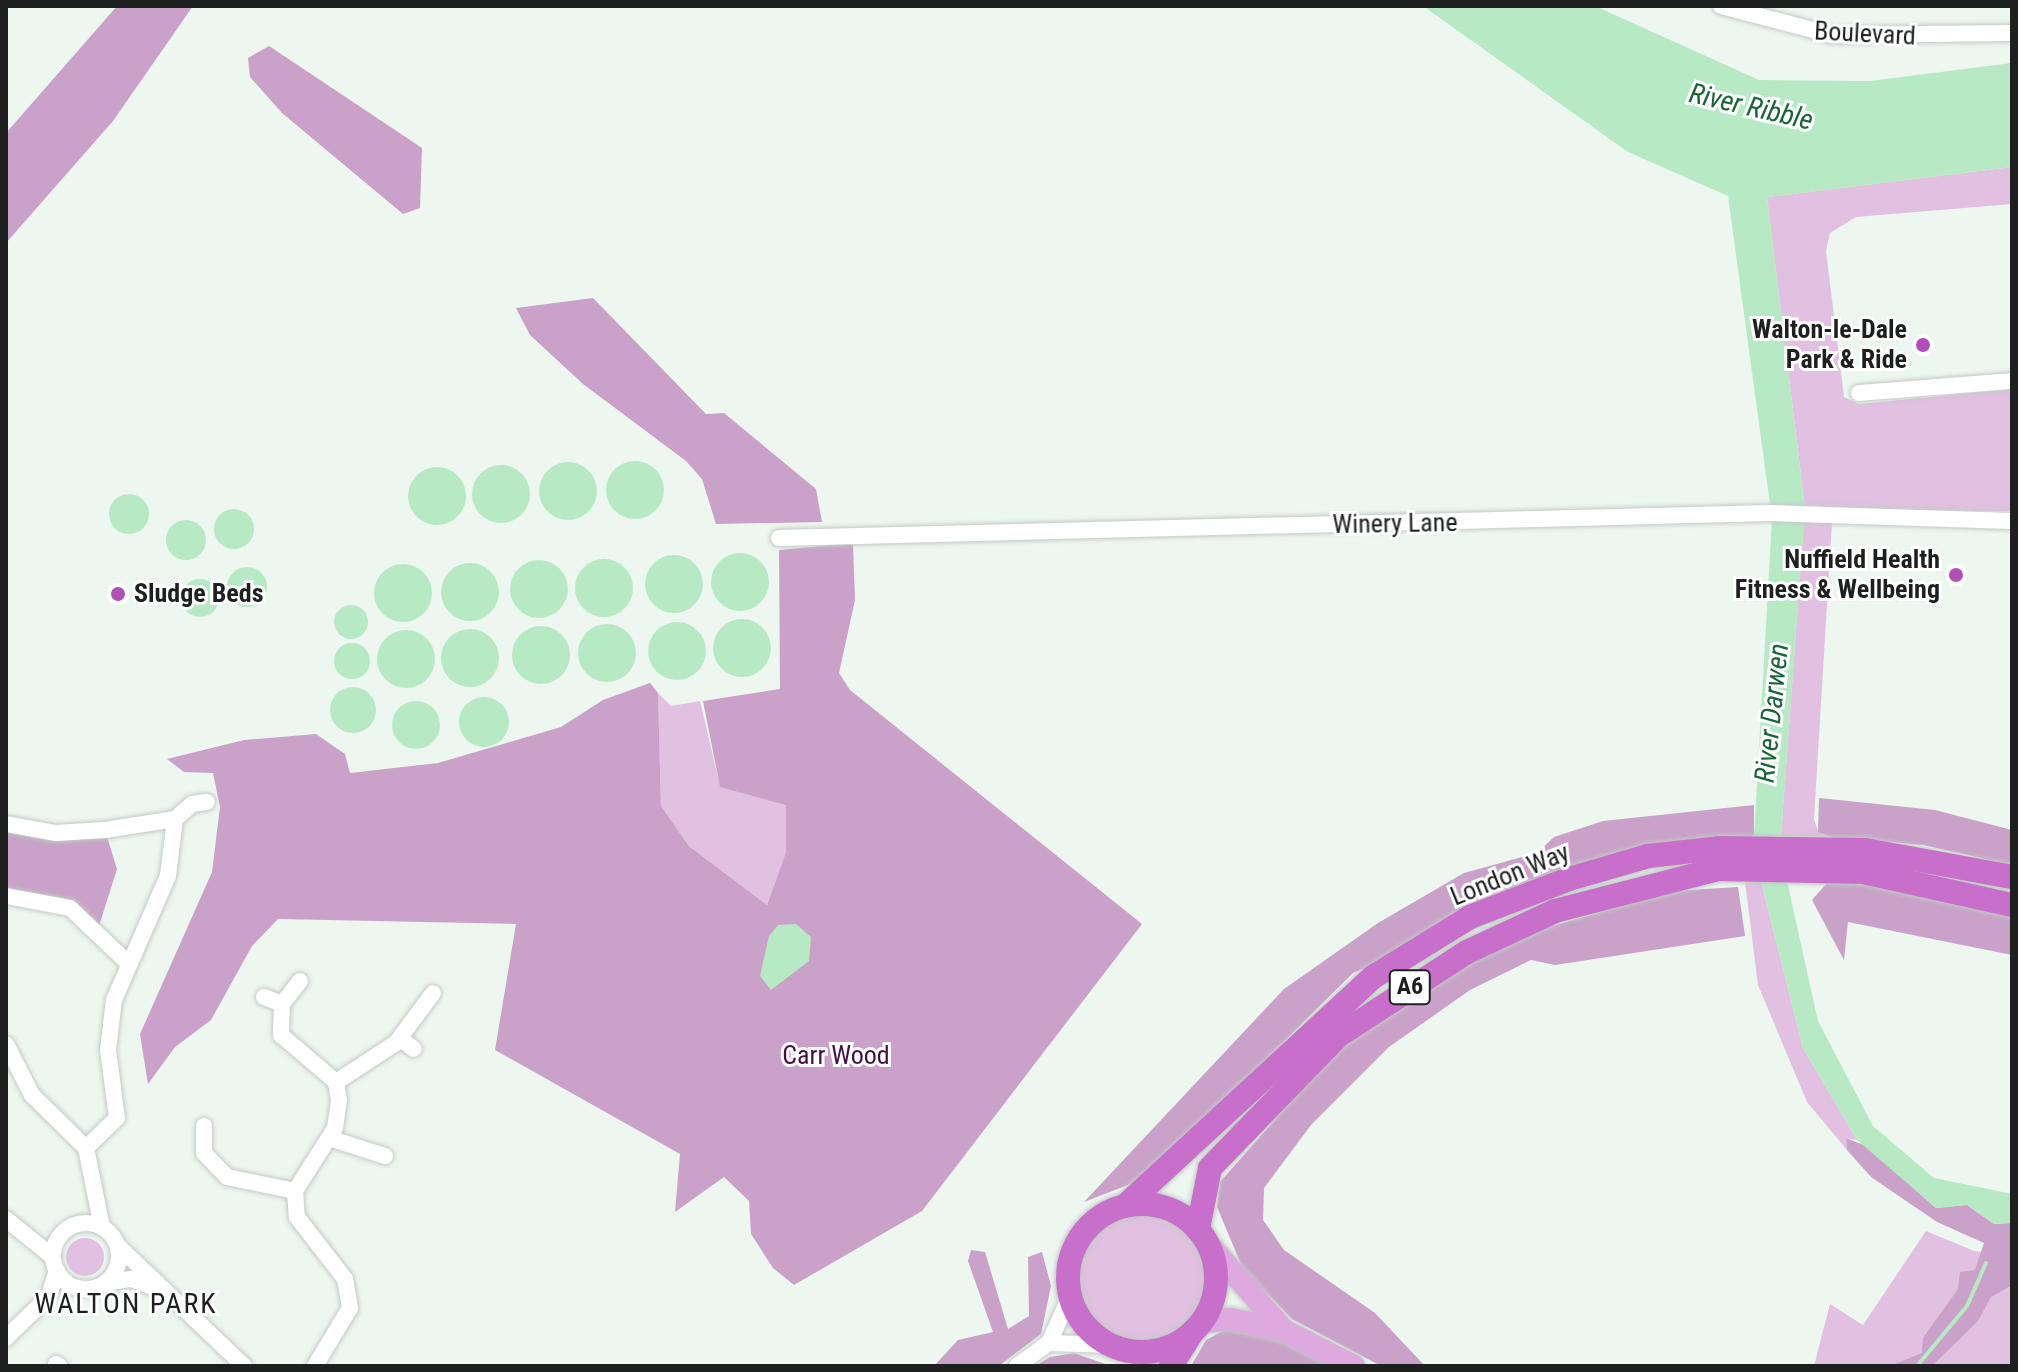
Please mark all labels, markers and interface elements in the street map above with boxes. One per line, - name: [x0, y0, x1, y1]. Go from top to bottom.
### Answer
- street label: Boulevard: [1813, 16, 1917, 52]
- water label: River Ribble: [1686, 76, 1816, 138]
- place label: Walton-le-Dale Park & Ride: [1752, 314, 1907, 376]
- marker: Walton-le-Dale Park & Ride: [1914, 336, 1932, 354]
- street label: Winery Lane: [1332, 507, 1458, 541]
- place label: Nuffield Health Fitness & Wellbeing: [1735, 544, 1940, 606]
- marker: Nuffield Health Fitness & Wellbeing: [1947, 566, 1965, 584]
- place label: Sludge Beds: [134, 578, 263, 610]
- marker: Sludge Beds: [109, 585, 127, 603]
- water label: River Darwen: [1748, 642, 1796, 784]
- street label: London Way: [1446, 837, 1574, 913]
- road number: A6: [1388, 967, 1432, 1007]
- park label: Carr Wood: [782, 1040, 890, 1072]
- district label: WALTON PARK: [34, 1287, 218, 1321]

